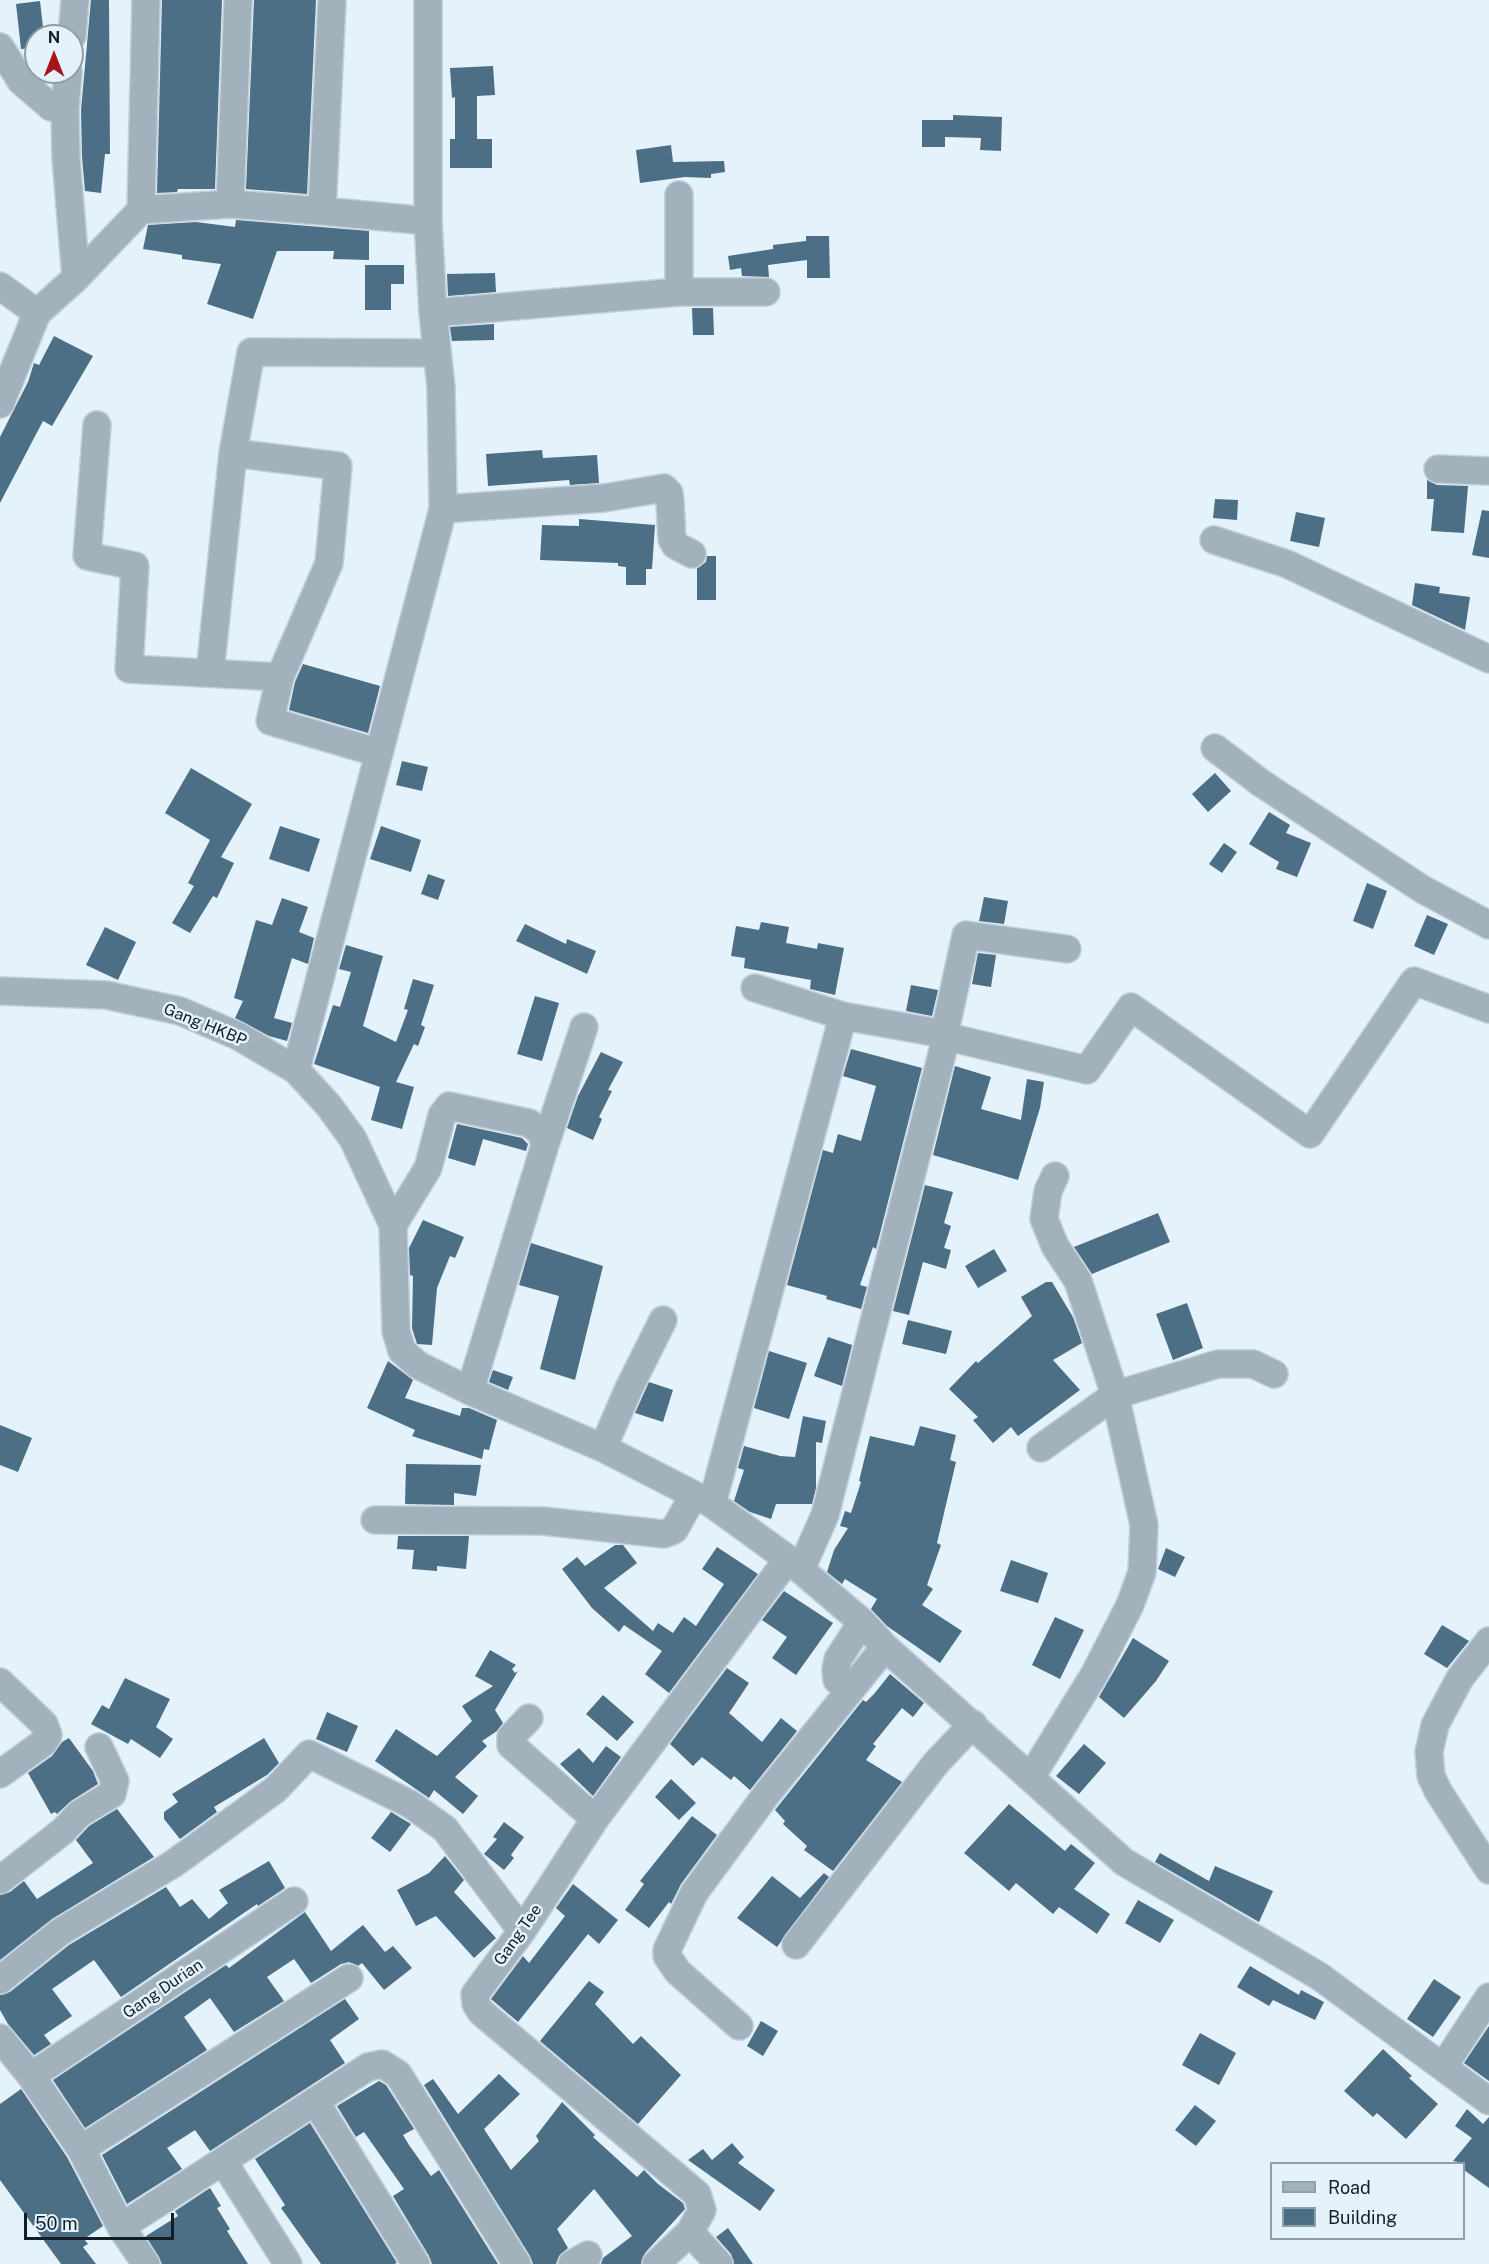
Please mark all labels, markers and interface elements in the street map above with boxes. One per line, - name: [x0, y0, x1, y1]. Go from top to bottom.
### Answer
- north arrow: [24, 24, 84, 84]
- text: N: [48, 28, 60, 47]
- street label: Gang HKBP: [161, 1000, 249, 1050]
- street label: Gang Tee: [490, 1901, 546, 1969]
- street label: Gang Durian: [119, 1955, 207, 2023]
- legend: [1270, 2162, 1465, 2240]
- text: Road: [1328, 2177, 1371, 2198]
- scale bar: [27, 2201, 177, 2239]
- text: Building: [1328, 2207, 1397, 2228]
- text: 50 m: [35, 2213, 78, 2234]

